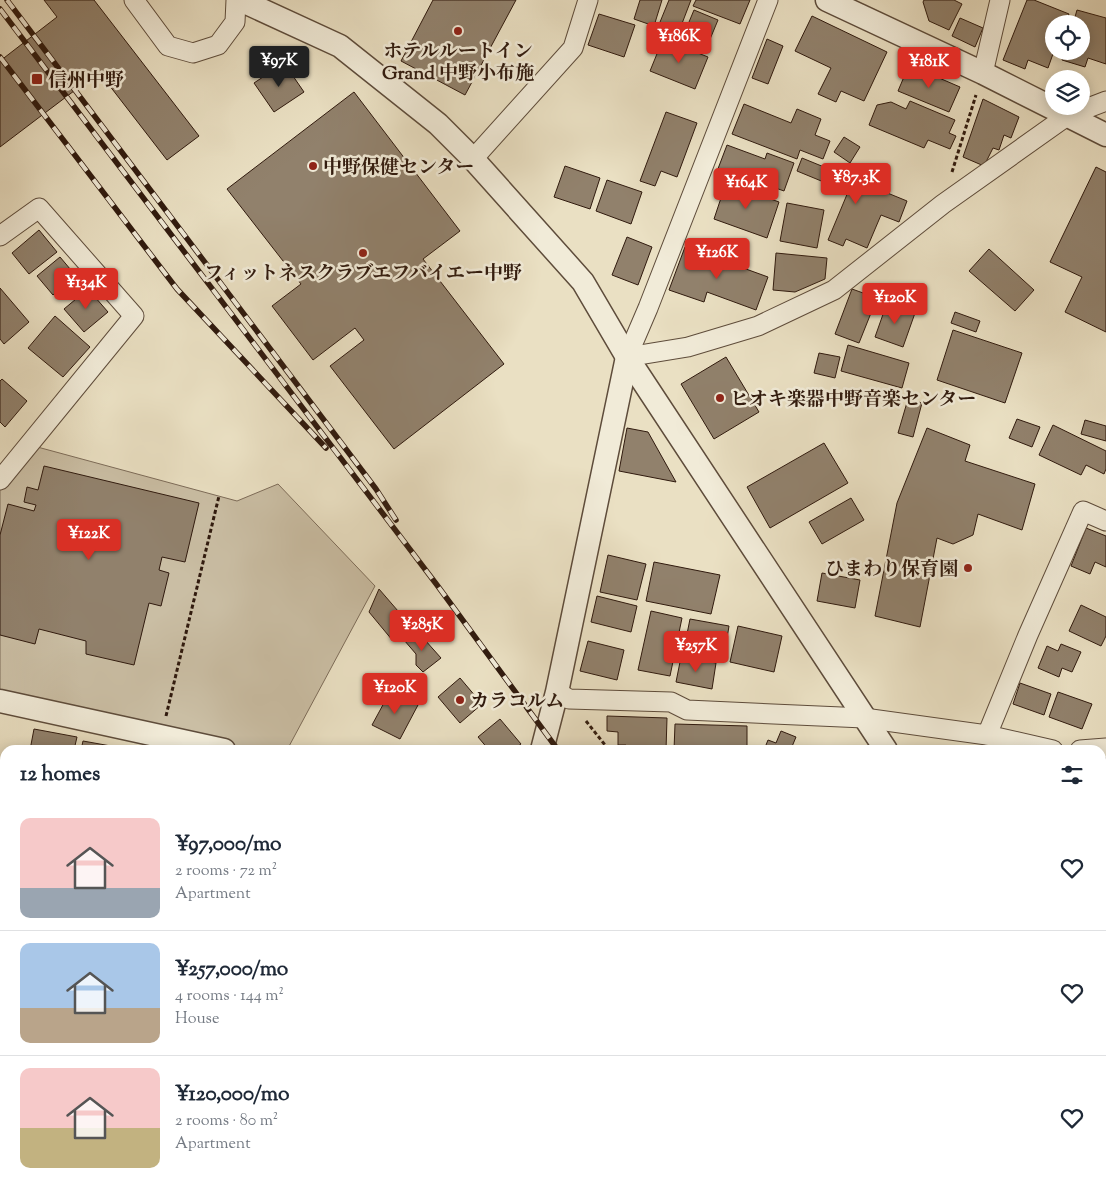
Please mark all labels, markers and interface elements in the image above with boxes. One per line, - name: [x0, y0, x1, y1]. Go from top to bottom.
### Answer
- map controls: [1045, 15, 1090, 115]
- button: locate: [1045, 15, 1090, 60]
- pin: ¥186K: [644, 22, 714, 64]
- marker: ホテルルートイン Grand 中野小布施: [452, 25, 464, 37]
- text: ¥186K: [657, 26, 701, 49]
- place label: ホテルルートイン Grand 中野小布施: [382, 39, 534, 88]
- pin: ¥97K: [249, 46, 309, 88]
- pin: ¥181K: [894, 46, 964, 89]
- text: ¥97K: [260, 50, 298, 73]
- text: ¥181K: [909, 51, 949, 74]
- place label: 信州中野: [48, 68, 124, 95]
- button: layers: [1045, 70, 1090, 115]
- marker: 信州中野: [30, 72, 44, 86]
- place label: 中野保健センター: [323, 155, 474, 182]
- marker: 中野保健センター: [307, 160, 319, 172]
- pin: ¥87.3K: [815, 162, 897, 205]
- text: ¥87.3K: [832, 167, 880, 190]
- pin: ¥164K: [711, 168, 781, 210]
- text: ¥164K: [724, 172, 768, 195]
- pin: ¥126K: [682, 238, 752, 280]
- text: ¥126K: [696, 242, 738, 265]
- marker: フィットネスクラブエフバイエー中野: [357, 247, 369, 259]
- place label: フィットネスクラブエフバイエー中野: [204, 261, 522, 288]
- pin: ¥134K: [51, 268, 121, 310]
- text: ¥134K: [65, 272, 107, 295]
- pin: ¥120K: [860, 282, 930, 325]
- text: ¥120K: [873, 287, 917, 310]
- place label: ヒオキ楽器中野音楽センター: [730, 387, 976, 414]
- marker: ヒオキ楽器中野音楽センター: [714, 392, 726, 404]
- pin: ¥122K: [54, 518, 124, 561]
- text: ¥122K: [68, 523, 110, 546]
- place label: ひまわり保育園: [825, 557, 958, 584]
- marker: ひまわり保育園: [962, 562, 974, 574]
- pin: ¥285K: [387, 610, 457, 652]
- text: ¥285K: [401, 614, 443, 637]
- pin: ¥257K: [661, 630, 731, 673]
- text: ¥257K: [675, 635, 717, 658]
- pin: ¥120K: [360, 672, 430, 715]
- text: ¥120K: [373, 677, 417, 700]
- place label: カラコルム: [470, 689, 564, 716]
- marker: カラコルム: [454, 694, 466, 706]
- text: 12 homes: [20, 760, 100, 790]
- icon: filters: [1058, 761, 1086, 789]
- text: ¥97,000/mo: [175, 830, 282, 860]
- icon: home: [60, 838, 120, 898]
- icon: heart: [1058, 854, 1086, 882]
- text: 2 rooms · 72 m²: [175, 860, 277, 883]
- text: Apartment: [175, 883, 251, 906]
- text: ¥257,000/mo: [175, 955, 288, 985]
- icon: home: [60, 963, 120, 1023]
- icon: heart: [1058, 979, 1086, 1007]
- text: 4 rooms · 144 m²: [175, 985, 284, 1008]
- text: House: [175, 1008, 219, 1031]
- text: ¥120,000/mo: [175, 1080, 290, 1110]
- icon: home: [60, 1088, 120, 1148]
- icon: heart: [1058, 1104, 1086, 1132]
- text: 2 rooms · 80 m²: [175, 1110, 278, 1133]
- text: Apartment: [175, 1133, 251, 1156]

